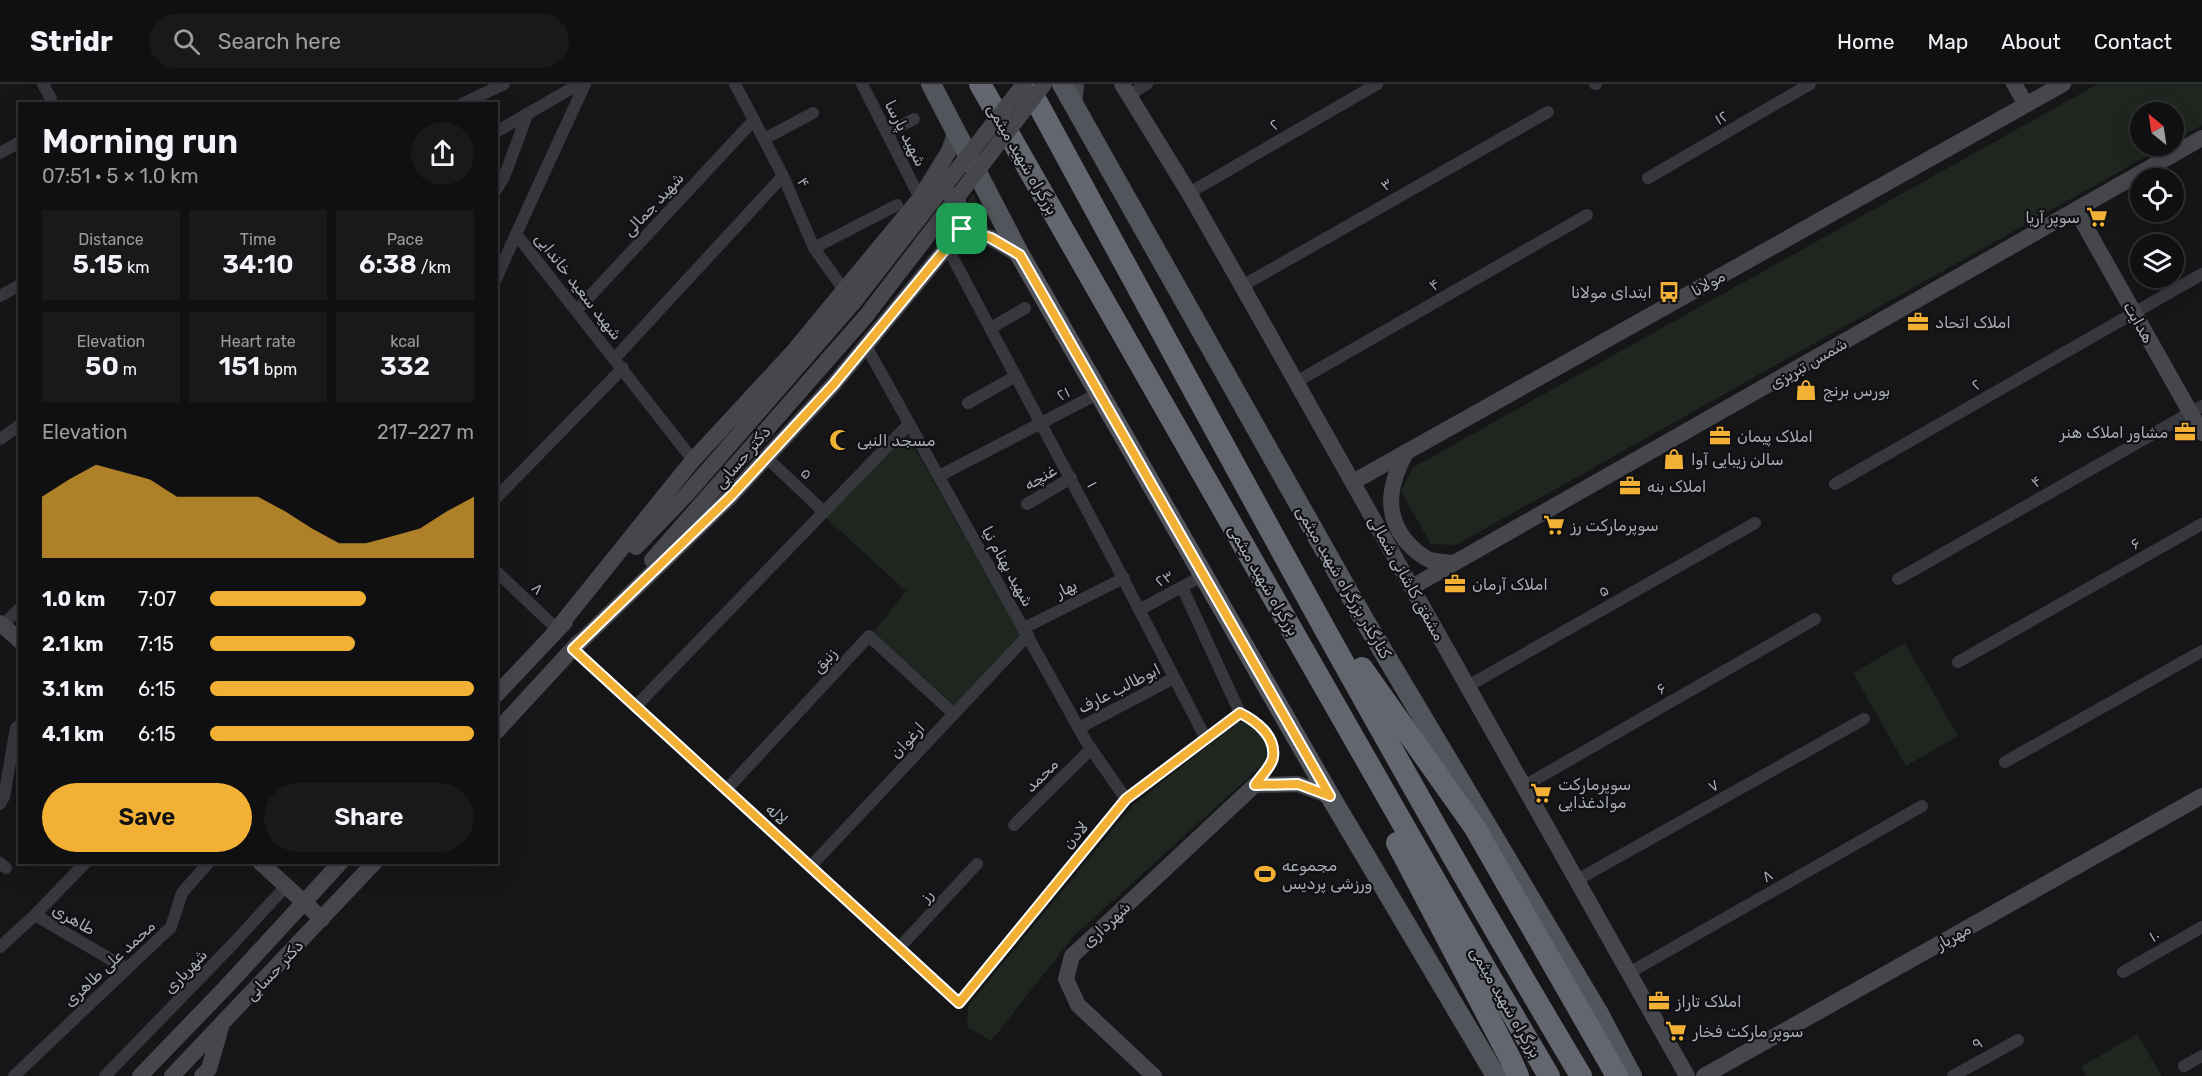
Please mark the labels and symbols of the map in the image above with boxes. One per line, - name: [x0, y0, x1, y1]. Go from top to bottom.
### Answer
- street label: شهید پارسا: [880, 97, 930, 170]
- street label: بزرگراه شهید میثمی: [982, 100, 1062, 219]
- north arrow: [2130, 102, 2184, 156]
- street label: ۱۲: [1711, 106, 1732, 129]
- street label: ۲: [1266, 114, 1282, 135]
- street label: شهید جمالی: [619, 168, 688, 241]
- street label: ۴: [793, 174, 814, 190]
- street label: ۳: [1377, 174, 1396, 195]
- pin: [936, 203, 987, 254]
- supermarket icon: سوپر آریا: [2085, 205, 2109, 229]
- place label: سوپر آریا: [2025, 208, 2080, 228]
- street label: شهید سعید خاندایی: [530, 229, 626, 344]
- street label: مولانا: [1688, 266, 1729, 301]
- street label: ۴: [1426, 274, 1443, 295]
- bus stop icon: ابتدای مولانا: [1657, 280, 1681, 304]
- place label: ابتدای مولانا: [1571, 283, 1652, 303]
- street label: هدایت: [2119, 298, 2158, 346]
- office icon: املاک اتحاد: [1906, 310, 1930, 334]
- place label: املاک اتحاد: [1935, 313, 2011, 332]
- street label: شمس تبریزی: [1766, 334, 1851, 394]
- street label: ۲: [1968, 374, 1984, 395]
- shop icon: بورس برنج: [1794, 378, 1818, 402]
- place label: بورس برنج: [1823, 381, 1890, 402]
- street label: ۲۱: [1053, 382, 1073, 405]
- office icon: مشاور املاک هنر: [2173, 420, 2197, 444]
- street label: دکتر حسابی: [710, 422, 775, 493]
- place label: مشاور املاک هنر: [2059, 423, 2168, 443]
- office icon: املاک پیمان: [1708, 424, 1732, 448]
- place label: املاک پیمان: [1737, 427, 1813, 447]
- mosque icon: مسجد النبی: [828, 428, 852, 452]
- place label: مسجد النبی: [857, 431, 935, 450]
- shop icon: سالن زیبایی آوا: [1662, 447, 1686, 471]
- place label: سالن زیبایی آوا: [1691, 450, 1784, 470]
- street label: غنچه: [1021, 461, 1060, 494]
- street label: ۵: [796, 463, 817, 484]
- street label: ۴: [2028, 471, 2045, 492]
- office icon: املاک بنه: [1618, 474, 1642, 498]
- place label: املاک بنه: [1647, 477, 1706, 496]
- street label: ۱: [1083, 478, 1102, 491]
- street label: کنارگذر بزرگراه شهید میثمی: [1291, 502, 1396, 663]
- street label: مشفق کاشانی شمالی: [1363, 512, 1449, 645]
- supermarket icon: سوپرمارکت رز: [1542, 513, 1566, 537]
- place label: سوپرمارکت رز: [1570, 516, 1659, 536]
- street label: بزرگراه شهید میثمی: [1223, 521, 1303, 640]
- street label: شهید بهنام نیا: [977, 523, 1037, 610]
- street label: ۶: [2127, 533, 2144, 554]
- street label: ۲۳: [1152, 566, 1177, 591]
- office icon: املاک آرمان: [1443, 572, 1467, 596]
- street label: بهار: [1051, 575, 1081, 603]
- place label: املاک آرمان: [1472, 575, 1548, 595]
- street label: ۸: [527, 578, 548, 599]
- street label: ۵: [1594, 580, 1612, 601]
- street label: زنبق: [808, 644, 842, 678]
- street label: ابوطالب عارف: [1075, 660, 1164, 718]
- street label: ۶: [1653, 678, 1670, 699]
- street label: ارغوان: [886, 718, 929, 763]
- street label: محمد: [1021, 755, 1062, 796]
- place label: سوپرمارکت موادغذایی: [1558, 775, 1631, 813]
- street label: ۷: [1704, 775, 1722, 796]
- supermarket icon: سوپرمارکت موادغذایی: [1529, 781, 1553, 805]
- street label: لاله: [762, 800, 792, 829]
- street label: لادن: [1059, 818, 1092, 853]
- place label: مجموعه ورزشی پردیس: [1282, 856, 1372, 894]
- sports icon: مجموعه ورزشی پردیس: [1253, 862, 1277, 886]
- street label: ۸: [1758, 865, 1776, 886]
- street label: رز: [915, 885, 938, 907]
- street label: شهرداری: [1078, 897, 1135, 952]
- street label: طاهری: [49, 900, 98, 940]
- street label: محمد علی طاهری: [60, 916, 160, 1011]
- street label: مهریار: [1931, 919, 1975, 955]
- street label: ۱۰: [2145, 925, 2163, 946]
- street label: دکتر حسابی: [241, 936, 308, 1005]
- street label: بزرگراه شهید میثمی: [1465, 943, 1545, 1062]
- street label: شهریاری: [160, 945, 212, 998]
- office icon: املاک تاراز: [1647, 989, 1671, 1013]
- place label: املاک تاراز: [1675, 992, 1742, 1012]
- supermarket icon: سوپر مارکت فخار: [1664, 1019, 1688, 1043]
- place label: سوپر مارکت فخار: [1692, 1022, 1803, 1042]
- street label: ۹: [1969, 1033, 1986, 1054]

